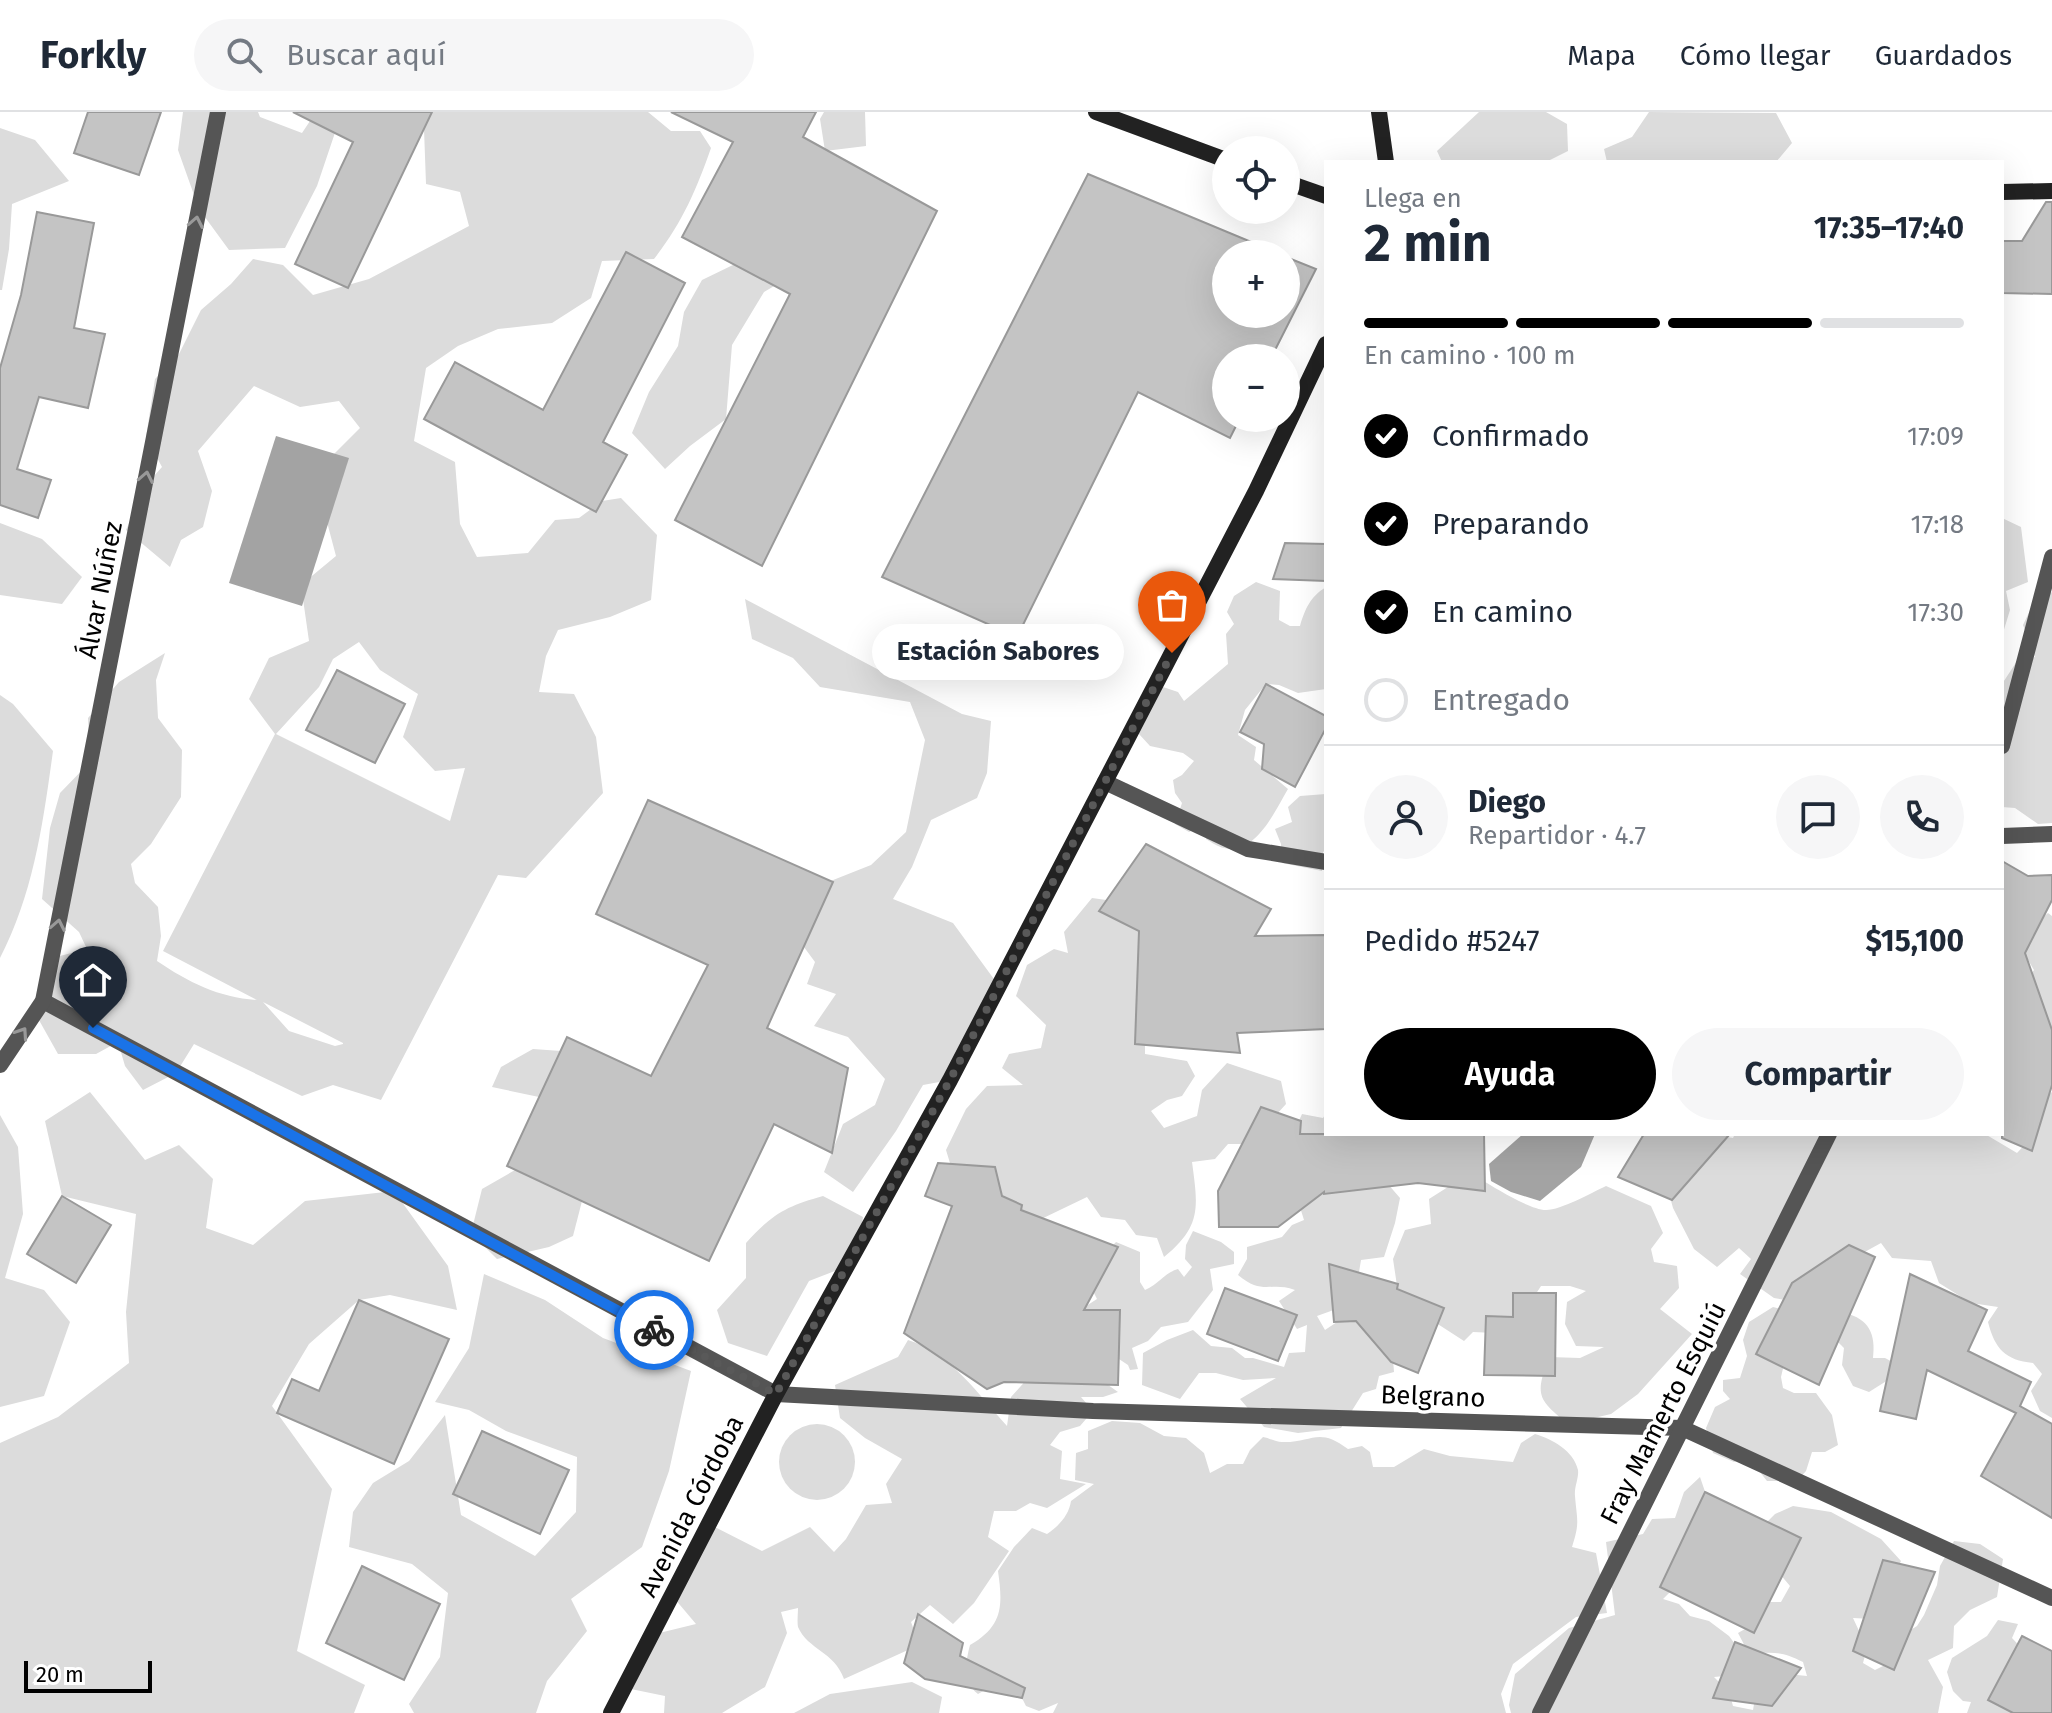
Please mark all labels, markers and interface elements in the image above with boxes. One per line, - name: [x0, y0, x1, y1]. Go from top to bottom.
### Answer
- search box: [194, 19, 754, 91]
- text: Forkly: [40, 32, 146, 78]
- icon: search: [222, 33, 266, 77]
- text: Buscar aquí: [286, 37, 446, 73]
- text: Mapa: [1567, 39, 1636, 72]
- text: Cómo llegar: [1680, 39, 1831, 72]
- text: Guardados: [1875, 39, 2012, 72]
- map controls: [1212, 136, 1300, 432]
- button: locate: [1212, 136, 1300, 224]
- text: Llega en: [1364, 183, 1462, 214]
- text: 17:35–17:40: [1814, 210, 1964, 246]
- text: 2 min: [1364, 212, 1492, 275]
- one-way arrow: [187, 215, 204, 229]
- button: +: [1212, 240, 1300, 328]
- text: En camino · 100 m: [1364, 340, 1576, 371]
- button: −: [1212, 344, 1300, 432]
- icon: check: [1364, 414, 1408, 458]
- text: Confirmado: [1432, 418, 1590, 454]
- text: 17:09: [1907, 421, 1964, 452]
- one-way arrow: [137, 471, 154, 484]
- icon: check: [1364, 502, 1408, 546]
- text: Preparando: [1432, 506, 1590, 542]
- text: 17:18: [1910, 509, 1964, 540]
- street label: Álvar Núñez: [72, 519, 129, 661]
- pin: [1138, 571, 1206, 653]
- icon: bag: [1150, 583, 1194, 627]
- icon: check: [1364, 590, 1408, 634]
- text: En camino: [1432, 594, 1573, 630]
- text: 17:30: [1907, 597, 1964, 628]
- callout: Estación Sabores: [872, 625, 1124, 681]
- text: Estación Sabores: [897, 636, 1099, 667]
- text: Entregado: [1432, 682, 1570, 718]
- button: person: [1364, 775, 1448, 859]
- button: chat: [1776, 775, 1860, 859]
- button: phone: [1880, 775, 1964, 859]
- text: Diego: [1468, 784, 1546, 820]
- text: Repartidor · 4.7: [1468, 820, 1646, 851]
- one-way arrow: [49, 918, 66, 932]
- text: Pedido #5247: [1364, 923, 1540, 959]
- text: $15,100: [1865, 923, 1964, 959]
- pin: [59, 946, 127, 1028]
- icon: home: [71, 958, 115, 1002]
- one-way arrow: [12, 1028, 27, 1042]
- button: Ayuda: [1364, 1028, 1656, 1120]
- button: Compartir: [1672, 1028, 1964, 1120]
- courier: [614, 1290, 694, 1370]
- street label: Fray Mamerto Esquiú: [1594, 1297, 1733, 1530]
- icon: bike: [632, 1308, 676, 1352]
- street label: Belgrano: [1380, 1379, 1486, 1414]
- street label: Avenida Córdoba: [632, 1410, 751, 1602]
- scale bar: [24, 1657, 152, 1693]
- text: 20 m: [36, 1661, 84, 1688]

